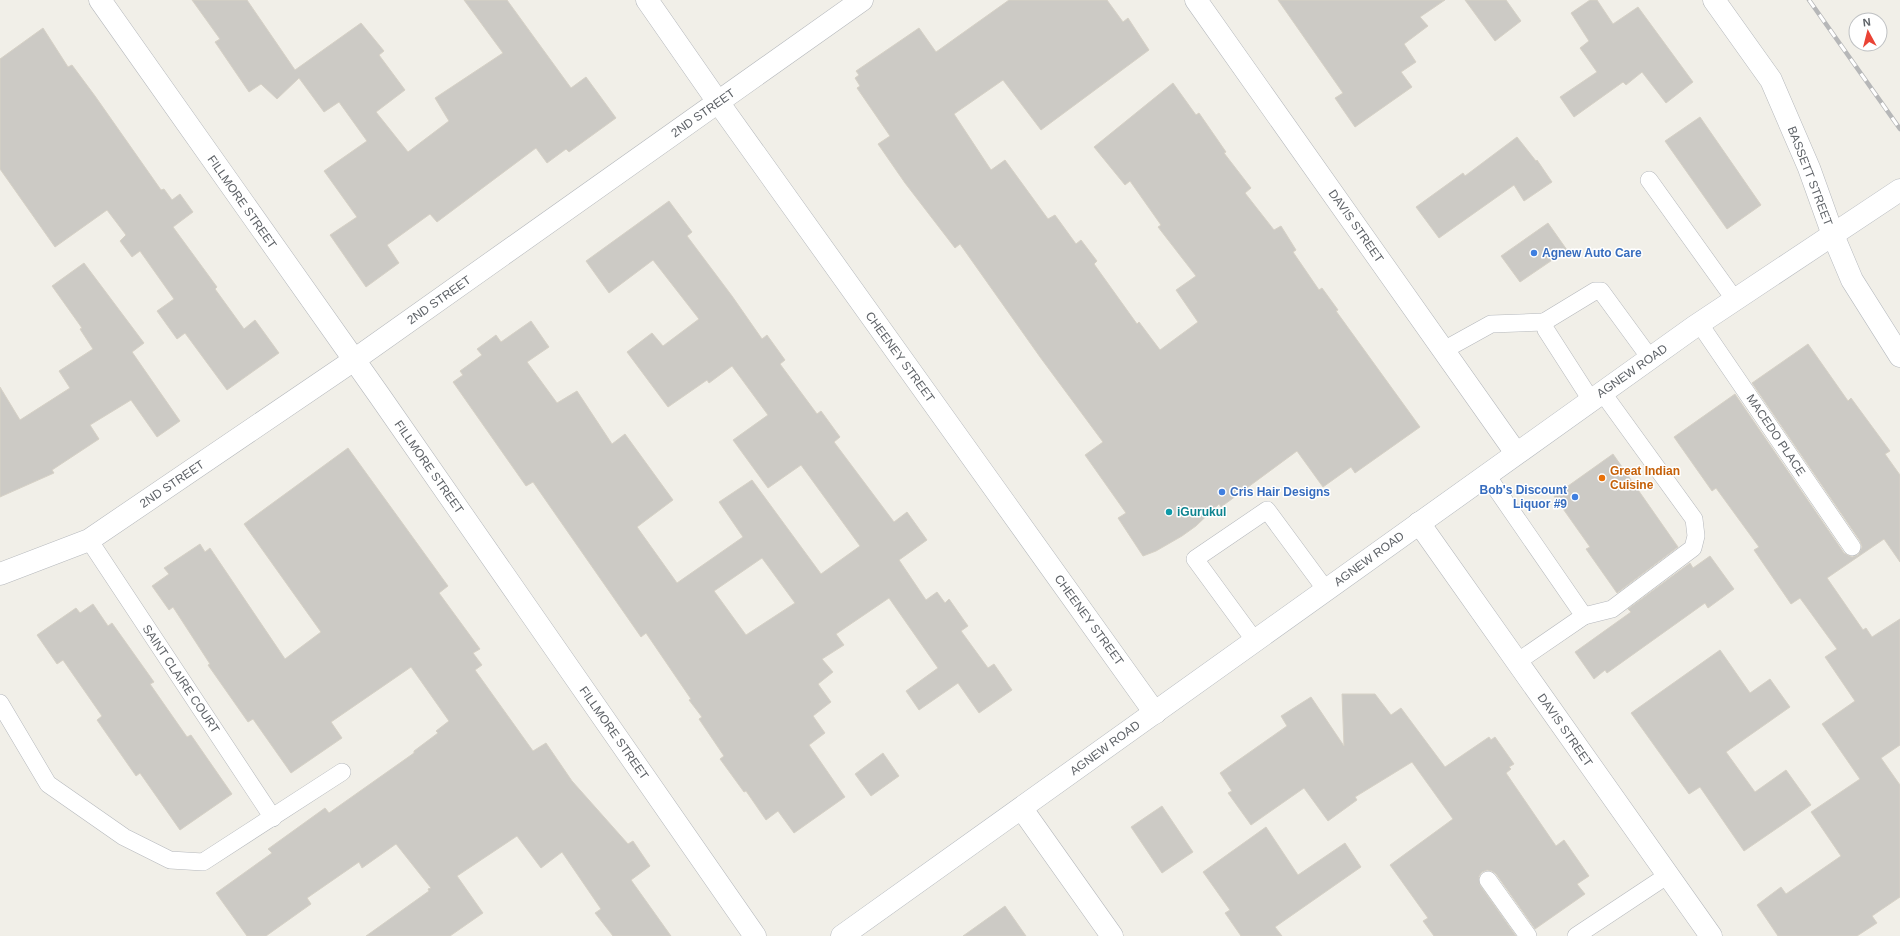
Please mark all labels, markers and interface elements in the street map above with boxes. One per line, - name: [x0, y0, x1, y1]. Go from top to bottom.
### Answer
- north arrow: [1848, 12, 1888, 52]
- text: N: [1862, 16, 1872, 29]
- street label: 2ND STREET: [668, 85, 738, 140]
- street label: BASSETT STREET: [1785, 124, 1836, 228]
- street label: FILLMORE STREET: [205, 153, 280, 252]
- street label: DAVIS STREET: [1326, 187, 1387, 266]
- place label: Agnew Auto Care: [1542, 246, 1642, 260]
- marker: Agnew Auto Care: [1529, 248, 1539, 258]
- street label: 2ND STREET: [404, 272, 474, 327]
- street label: CHEENEY STREET: [862, 309, 938, 406]
- street label: AGNEW ROAD: [1594, 341, 1670, 401]
- street label: MACEDO PLACE: [1744, 392, 1808, 478]
- street label: FILLMORE STREET: [392, 418, 467, 517]
- street label: 2ND STREET: [137, 457, 207, 511]
- place label: Great Indian Cuisine: [1610, 464, 1680, 492]
- marker: Great Indian Cuisine: [1597, 473, 1607, 483]
- place label: Bob's Discount Liquor #9: [1479, 483, 1567, 511]
- place label: Cris Hair Designs: [1230, 485, 1330, 499]
- marker: Cris Hair Designs: [1217, 487, 1227, 497]
- marker: Bob's Discount Liquor #9: [1570, 492, 1580, 502]
- place label: iGurukul: [1177, 505, 1226, 519]
- marker: iGurukul: [1164, 507, 1174, 517]
- street label: AGNEW ROAD: [1331, 529, 1407, 589]
- street label: CHEENEY STREET: [1051, 572, 1127, 669]
- street label: SAINT CLAIRE COURT: [140, 622, 223, 736]
- street label: FILLMORE STREET: [577, 684, 652, 783]
- street label: DAVIS STREET: [1535, 691, 1596, 770]
- street label: AGNEW ROAD: [1067, 718, 1143, 778]

